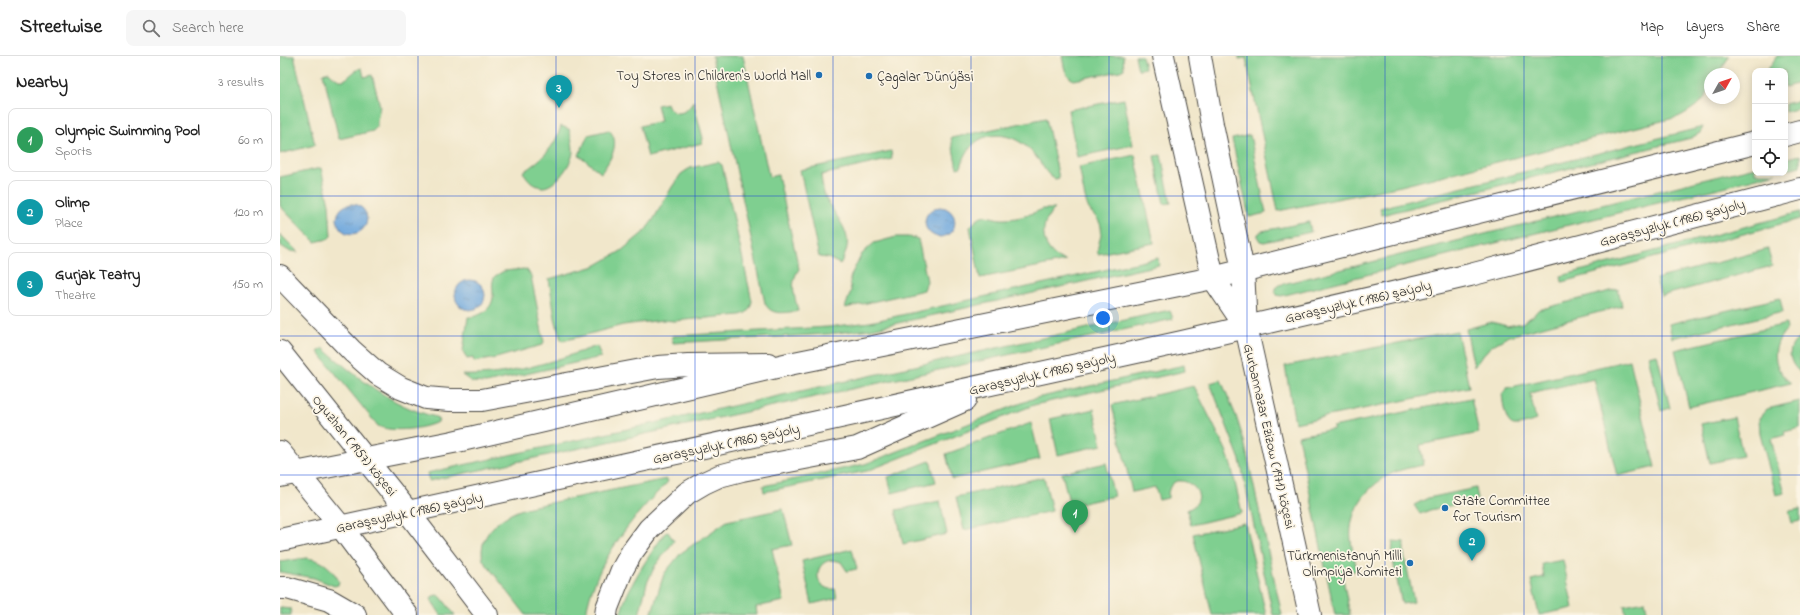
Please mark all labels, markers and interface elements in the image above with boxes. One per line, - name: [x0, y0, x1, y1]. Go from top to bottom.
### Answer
- search box: [126, 10, 406, 46]
- text: Streetwise: [20, 14, 102, 41]
- icon: search: [140, 17, 162, 39]
- text: Search here: [172, 17, 244, 39]
- text: Map: [1640, 17, 1664, 38]
- text: Layers: [1686, 17, 1724, 38]
- text: Share: [1746, 17, 1780, 38]
- place label: Toy Stores in Children's World Mall: [616, 66, 811, 88]
- place label: Çagalar Dünýäsi: [877, 67, 974, 89]
- north arrow: [1704, 68, 1740, 104]
- map controls: [1752, 68, 1788, 176]
- button: +: [1752, 68, 1788, 104]
- text: Nearby: [16, 70, 68, 95]
- marker: Toy Stores in Children's World Mall: [814, 70, 824, 80]
- marker: Çagalar Dünýäsi: [864, 71, 874, 81]
- text: 3 results: [218, 73, 264, 92]
- pin: 3: [546, 75, 572, 108]
- button: −: [1752, 104, 1788, 140]
- text: Olympic Swimming Pool: [55, 120, 200, 142]
- text: 1: [28, 131, 32, 150]
- text: 60 m: [238, 131, 263, 150]
- button: locate: [1752, 140, 1788, 176]
- text: Sports: [55, 142, 92, 161]
- text: Olimp: [55, 192, 90, 214]
- street label: Garaşsyzlyk (1986) şaýoly: [1598, 194, 1748, 254]
- text: 2: [27, 203, 33, 222]
- text: 120 m: [233, 203, 263, 222]
- text: Place: [55, 214, 83, 233]
- text: Gurjak Teatry: [55, 264, 140, 286]
- text: 3: [27, 275, 33, 294]
- text: 150 m: [232, 275, 263, 294]
- street label: Garaşsyzlyk (1986) şaýoly: [1283, 275, 1434, 330]
- text: Theatre: [55, 286, 96, 305]
- your location: [1093, 308, 1113, 328]
- street label: Gurbannazar Ezizow (1971) köçesi: [1237, 342, 1300, 531]
- street label: Garaşsyzlyk (1986) şaýoly: [967, 347, 1118, 402]
- street label: Oguzhan (1957) köçesi: [305, 391, 401, 502]
- street label: Garaşsyzlyk (1986) şaýoly: [651, 419, 802, 471]
- street label: Garaşsyzlyk (1986) şaýoly: [334, 488, 485, 540]
- place label: State Committee for Tourism: [1453, 491, 1551, 528]
- pin: 1: [1062, 500, 1088, 533]
- marker: State Committee for Tourism: [1440, 503, 1450, 513]
- pin: 2: [1459, 528, 1485, 561]
- place label: Türkmenistanyň Milli Olimpiýa Komiteti: [1287, 546, 1402, 584]
- marker: Türkmenistanyň Milli Olimpiýa Komiteti: [1405, 558, 1415, 568]

